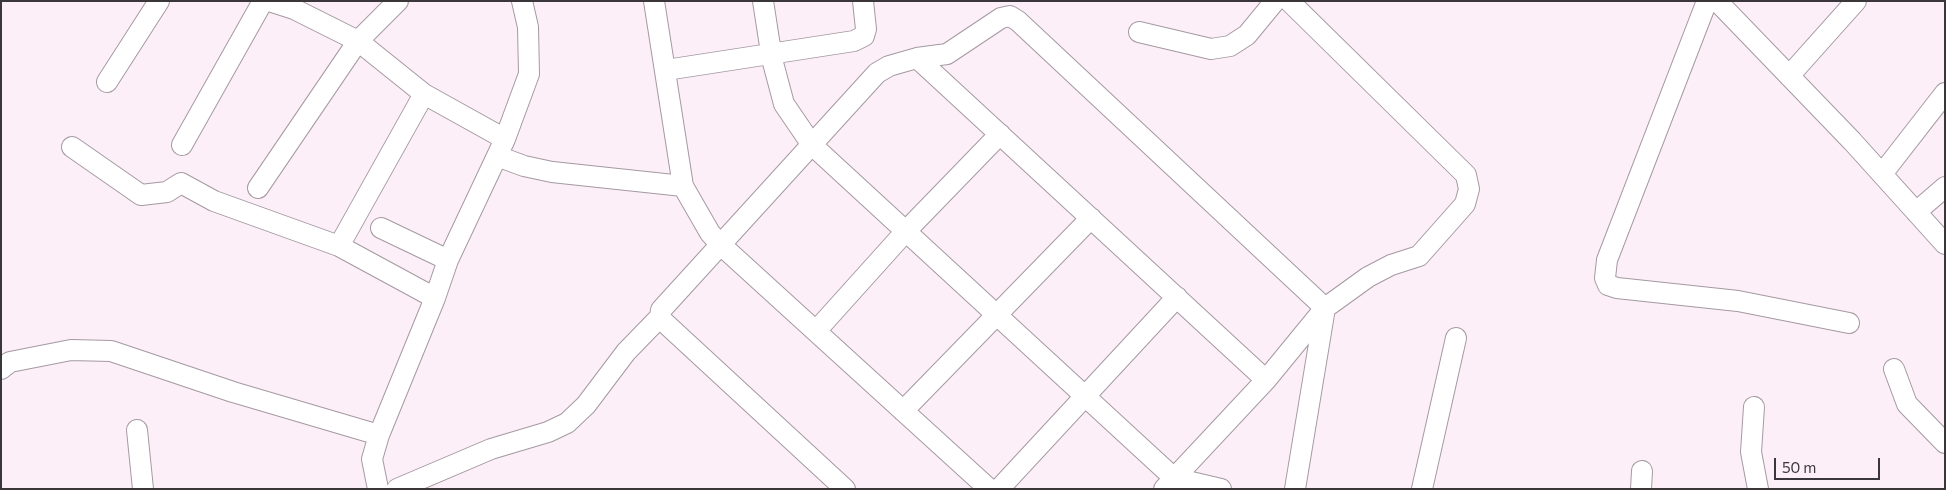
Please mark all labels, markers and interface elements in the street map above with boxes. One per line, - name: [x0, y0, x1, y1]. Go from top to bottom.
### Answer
- scale bar: [1776, 448, 1882, 480]
- text: 50 m: [1782, 458, 1816, 476]

